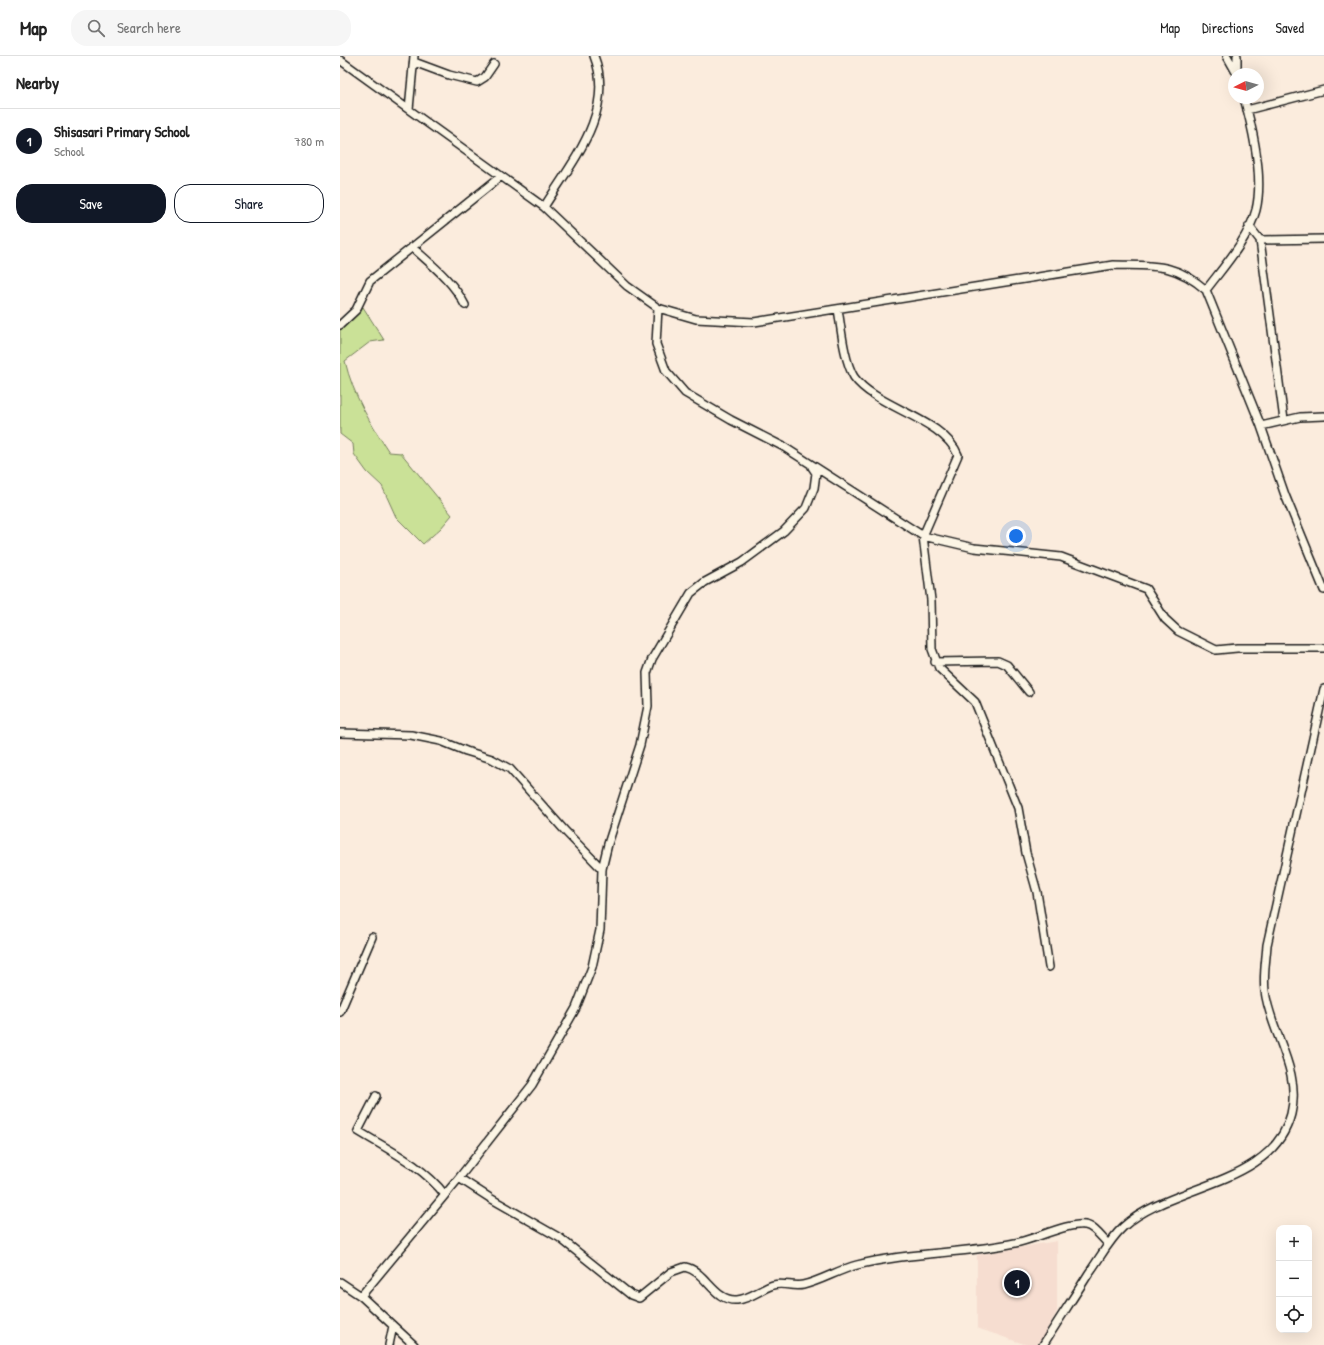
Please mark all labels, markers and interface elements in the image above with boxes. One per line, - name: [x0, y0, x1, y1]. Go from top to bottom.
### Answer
- search box: [71, 10, 351, 46]
- text: Map: [20, 15, 47, 41]
- icon: search: [85, 17, 107, 39]
- text: Search here: [117, 17, 181, 38]
- text: Map: [1160, 18, 1180, 37]
- text: Directions: [1202, 18, 1253, 37]
- text: Saved: [1275, 18, 1304, 37]
- north arrow: [1228, 68, 1264, 104]
- text: Nearby: [16, 71, 59, 94]
- text: Shisasari Primary School: [54, 121, 190, 142]
- text: 1: [27, 132, 31, 150]
- text: 780 m: [294, 132, 324, 150]
- text: School: [54, 142, 84, 160]
- button: Save: [16, 184, 166, 223]
- button: Share: [174, 184, 324, 223]
- your location: [1006, 526, 1026, 546]
- map controls: [1276, 1225, 1312, 1333]
- button: +: [1276, 1225, 1312, 1261]
- button: −: [1276, 1261, 1312, 1297]
- pin: 1: [1004, 1268, 1030, 1298]
- button: locate: [1276, 1297, 1312, 1333]

